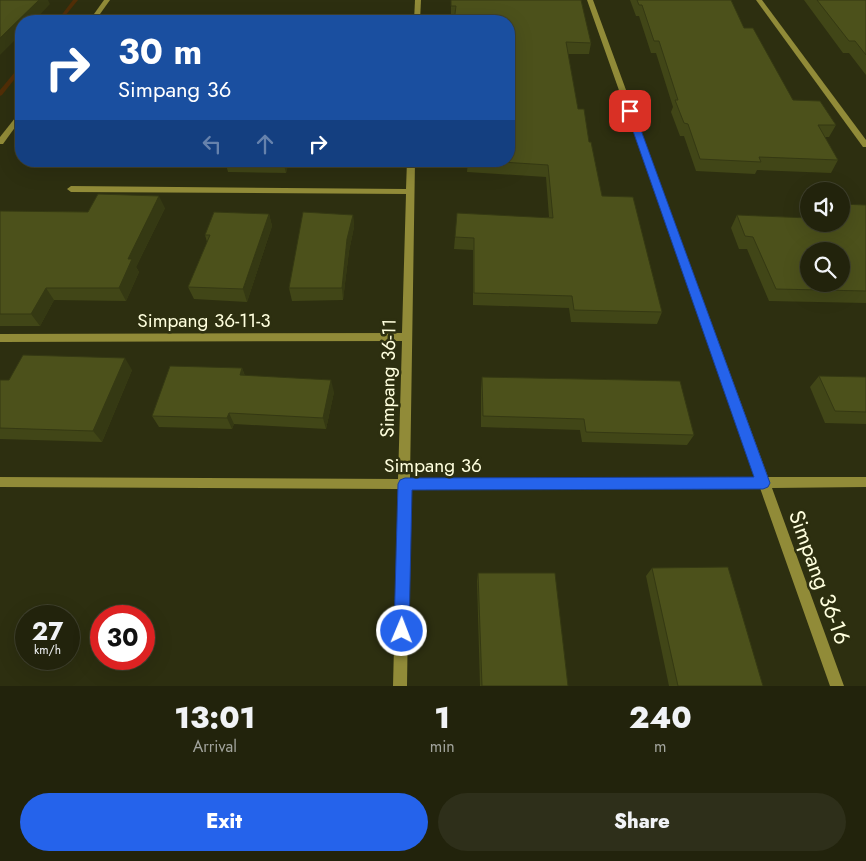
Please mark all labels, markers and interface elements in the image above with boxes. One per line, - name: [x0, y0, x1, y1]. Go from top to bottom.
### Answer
- text: 30 m: [118, 27, 202, 77]
- icon: right: [35, 35, 100, 100]
- text: Simpang 36: [118, 73, 231, 105]
- pin: [609, 90, 651, 132]
- icon: arrive: [616, 97, 644, 125]
- icon: left: [198, 130, 226, 158]
- icon: ahead: [251, 130, 279, 158]
- icon: right: [304, 130, 332, 158]
- map controls: [800, 182, 850, 292]
- button: sound: [800, 182, 850, 232]
- button: search: [800, 242, 850, 292]
- street label: Simpang 36-11-3: [137, 307, 271, 334]
- street label: Simpang 36-11: [373, 318, 403, 438]
- street label: Simpang 36: [384, 452, 482, 479]
- street label: Simpang 36-16: [781, 505, 859, 649]
- position arrow: [375, 604, 427, 656]
- speed limit sign: 30: [90, 605, 155, 670]
- text: 27: [32, 613, 63, 649]
- text: km/h: [34, 641, 61, 659]
- text: 13:01: [174, 696, 255, 739]
- text: 1: [434, 696, 450, 739]
- text: 240: [629, 696, 692, 739]
- text: Arrival: [193, 735, 237, 758]
- text: min: [430, 735, 455, 758]
- text: m: [654, 735, 667, 758]
- button: Exit: [20, 793, 428, 851]
- button: Share: [438, 793, 846, 851]

